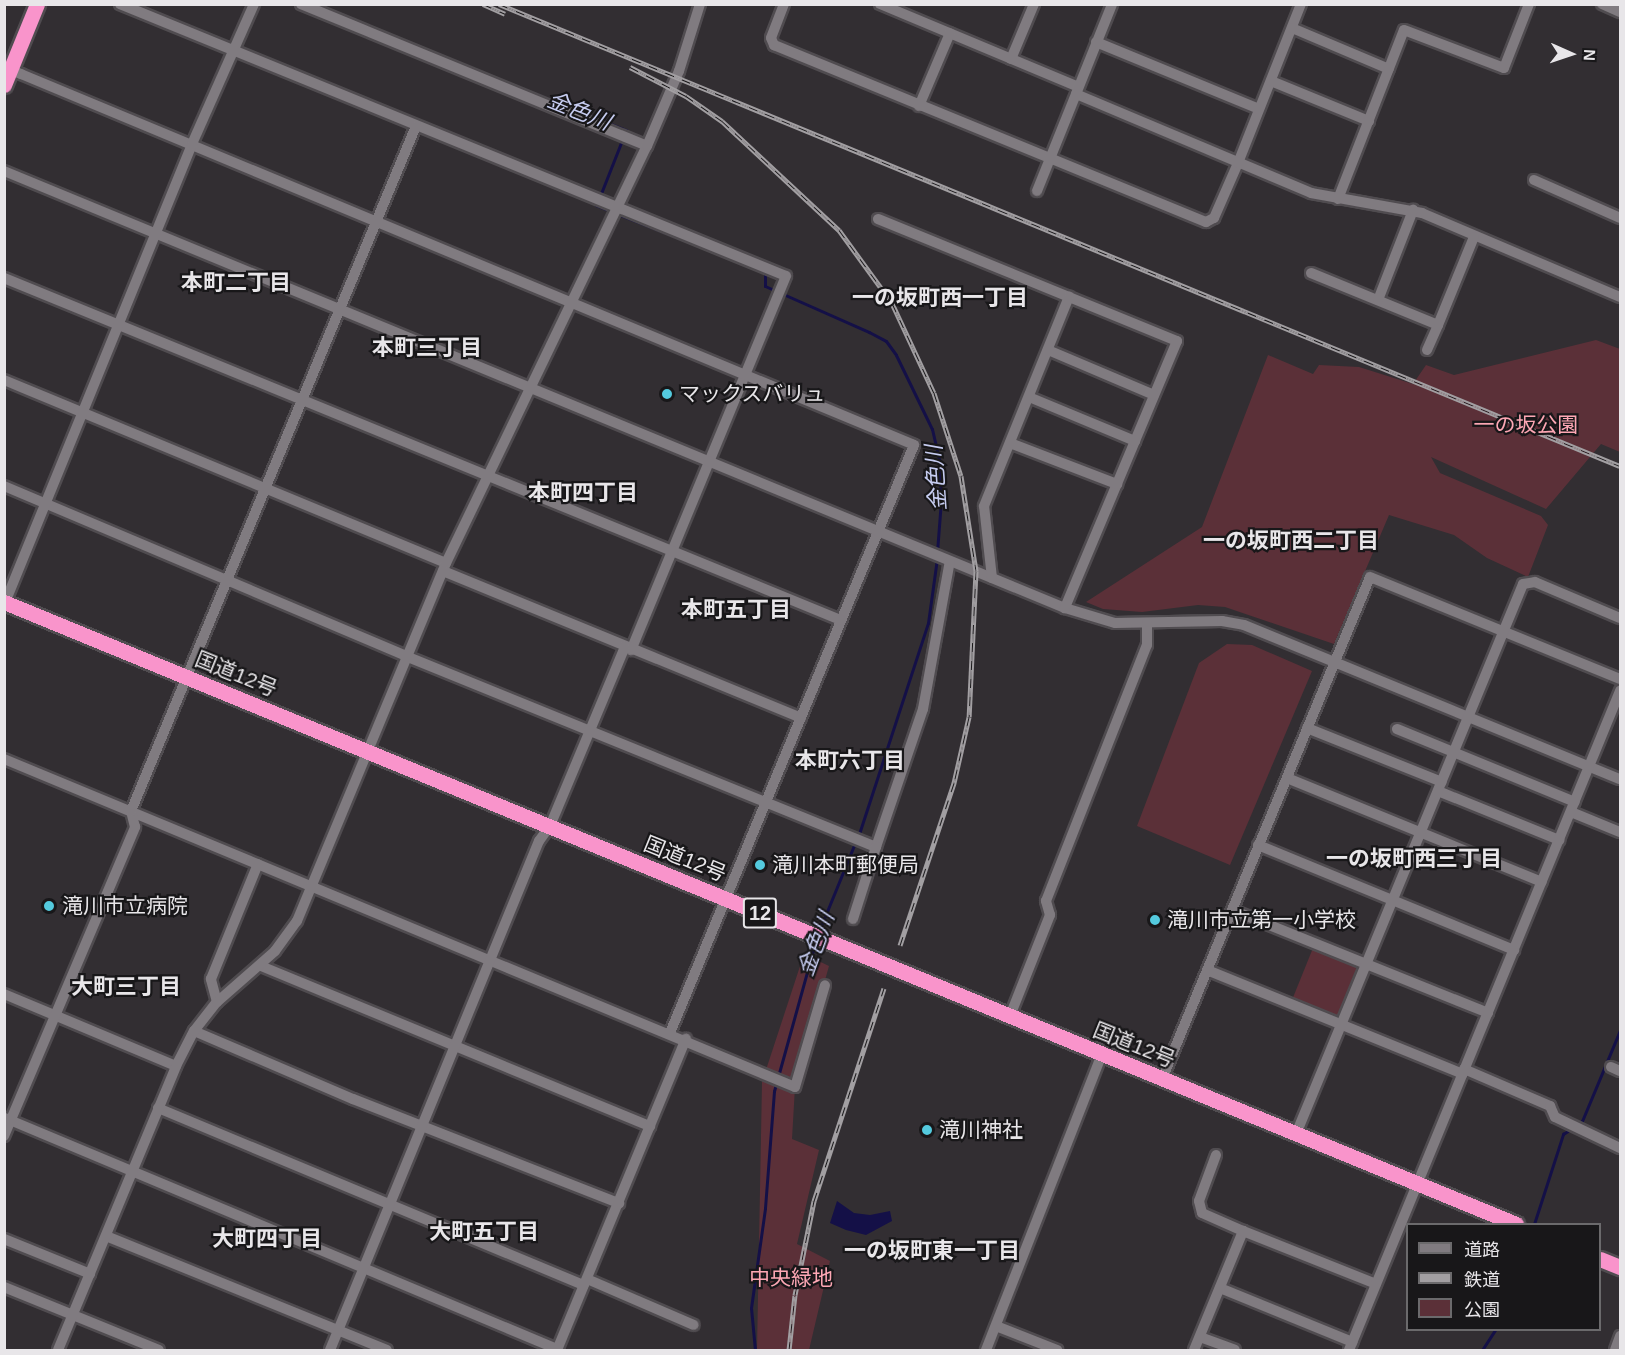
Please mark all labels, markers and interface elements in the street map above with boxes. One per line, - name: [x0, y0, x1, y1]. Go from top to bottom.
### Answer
- north arrow: [1541, 24, 1601, 84]
- text: N: [1581, 49, 1598, 61]
- water label: 金色川: [543, 86, 615, 136]
- district label: 本町二丁目: [181, 270, 291, 296]
- district label: 一の坂町西一丁目: [852, 285, 1028, 311]
- district label: 本町三丁目: [372, 335, 482, 361]
- place label: マックスバリュ: [679, 381, 826, 407]
- marker: マックスバリュ: [660, 387, 674, 401]
- park label: 一の坂公園: [1474, 412, 1578, 438]
- water label: 金色川: [921, 444, 951, 512]
- district label: 本町四丁目: [528, 480, 638, 506]
- district label: 一の坂町西二丁目: [1203, 528, 1379, 554]
- district label: 本町五丁目: [681, 597, 791, 623]
- street label: 国道12号: [191, 646, 281, 702]
- district label: 本町六丁目: [795, 748, 905, 774]
- street label: 国道12号: [640, 831, 730, 887]
- district label: 一の坂町西三丁目: [1326, 846, 1502, 872]
- place label: 滝川本町郵便局: [772, 852, 919, 878]
- marker: 滝川本町郵便局: [753, 858, 767, 872]
- place label: 滝川市立病院: [62, 893, 188, 919]
- road number: 12: [742, 896, 778, 930]
- marker: 滝川市立病院: [40, 897, 58, 915]
- place label: 滝川市立第一小学校: [1167, 907, 1356, 933]
- water label: 金色川: [792, 908, 840, 980]
- marker: 滝川市立第一小学校: [1148, 913, 1162, 927]
- district label: 大町三丁目: [71, 974, 181, 1000]
- street label: 国道12号: [1089, 1017, 1179, 1073]
- place label: 滝川神社: [939, 1117, 1023, 1143]
- marker: 滝川神社: [920, 1123, 934, 1137]
- district label: 大町五丁目: [429, 1219, 539, 1245]
- legend: [1406, 1223, 1601, 1331]
- district label: 大町四丁目: [212, 1226, 322, 1252]
- district label: 一の坂町東一丁目: [844, 1238, 1020, 1264]
- text: 道路: [1464, 1240, 1500, 1260]
- park label: 中央緑地: [749, 1265, 833, 1291]
- text: 鉄道: [1464, 1270, 1500, 1290]
- text: 公園: [1464, 1300, 1500, 1320]

